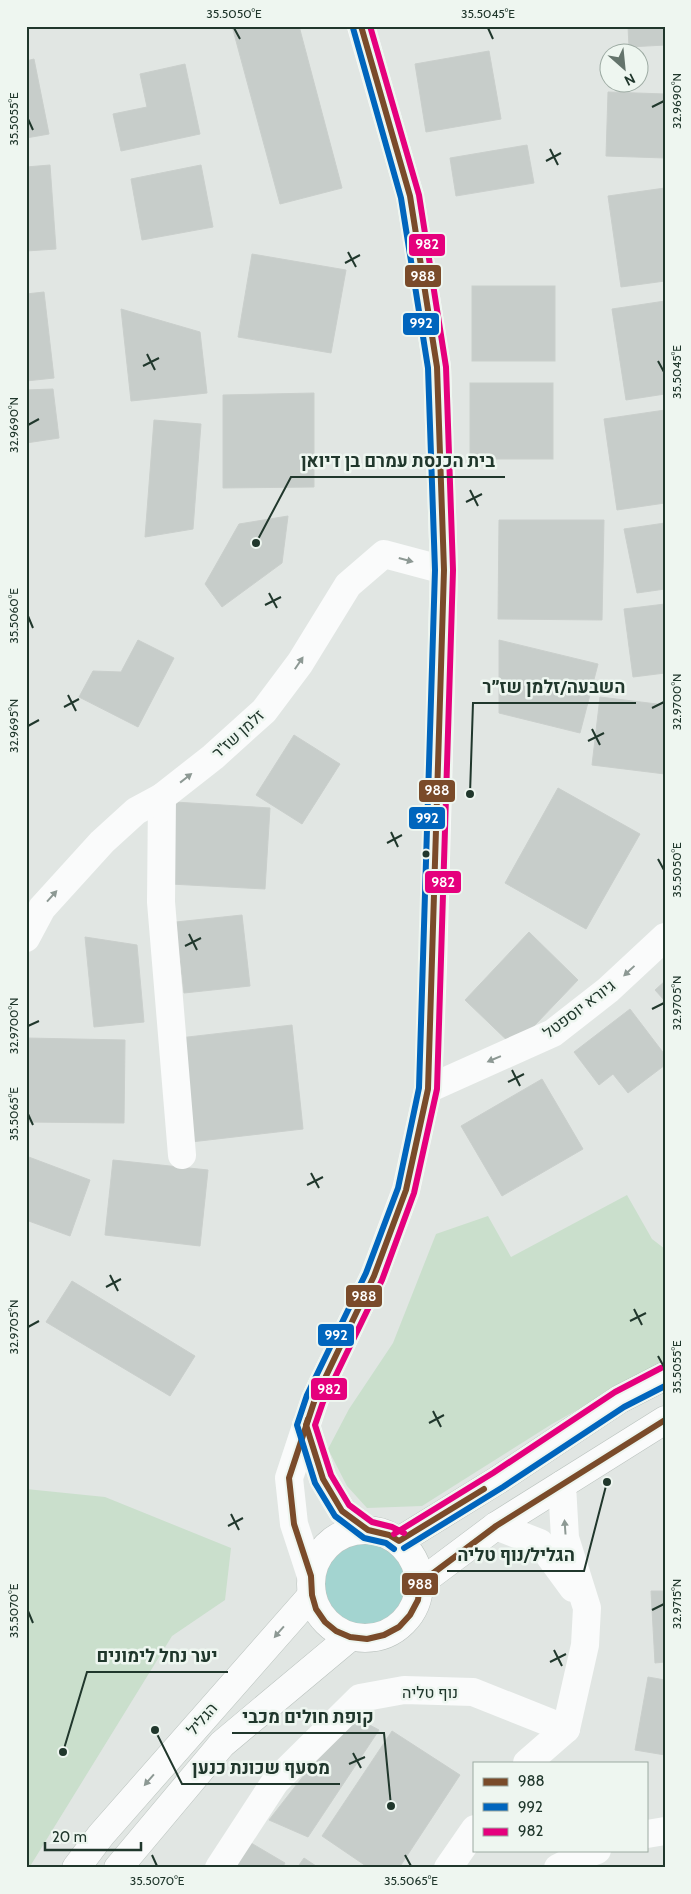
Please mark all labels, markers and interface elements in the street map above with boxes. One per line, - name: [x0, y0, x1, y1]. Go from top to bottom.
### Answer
- text: 35.5050°E: [206, 6, 262, 21]
- text: 35.5045°E: [461, 6, 515, 21]
- north arrow: [598, 42, 648, 92]
- text: N: [621, 69, 638, 90]
- text: 32.9690°N: [669, 73, 684, 129]
- text: 35.5055°E: [6, 92, 21, 146]
- line badge: 982: [408, 233, 446, 257]
- text: 982: [415, 235, 439, 253]
- line badge: 988: [404, 264, 442, 288]
- text: 988: [411, 267, 435, 285]
- line badge: 992: [402, 312, 440, 336]
- text: 992: [409, 314, 433, 332]
- text: 35.5045°E: [669, 345, 684, 399]
- text: 32.9690°N: [6, 397, 21, 453]
- callout: בית הכנסת עמרם בן דיואן: [291, 444, 505, 477]
- text: בית הכנסת עמרם בן דיואן: [301, 450, 495, 472]
- one-way arrow: [399, 556, 414, 564]
- text: 35.5060°E: [6, 588, 21, 644]
- one-way arrow: [295, 657, 304, 670]
- callout: השבעה/זלמן שז״ר: [473, 670, 636, 703]
- text: 32.9700°N: [669, 674, 684, 730]
- text: השבעה/זלמן שז״ר: [483, 676, 625, 698]
- text: 32.9695°N: [6, 699, 21, 753]
- street label: זלמן שז"ר: [208, 705, 268, 762]
- one-way arrow: [179, 773, 193, 783]
- line badge: 988: [418, 779, 456, 803]
- text: 988: [425, 781, 449, 799]
- line badge: 992: [408, 806, 446, 830]
- text: 992: [415, 809, 439, 827]
- text: 35.5050°E: [669, 842, 684, 898]
- unlabelled marker: [421, 849, 431, 859]
- line badge: 982: [424, 870, 462, 894]
- text: 982: [431, 873, 455, 891]
- one-way arrow: [46, 891, 58, 903]
- one-way arrow: [623, 965, 635, 976]
- street label: גיורא יוספטל: [539, 976, 619, 1042]
- text: 32.9705°N: [669, 976, 684, 1030]
- text: 32.9700°N: [6, 998, 21, 1054]
- one-way arrow: [486, 1055, 501, 1063]
- text: 35.5065°E: [6, 1087, 21, 1141]
- line badge: 988: [345, 1284, 383, 1308]
- text: 988: [352, 1287, 376, 1305]
- text: 32.9705°N: [6, 1300, 21, 1354]
- line badge: 992: [317, 1323, 355, 1347]
- text: 992: [324, 1326, 348, 1344]
- text: 35.5055°E: [669, 1340, 684, 1394]
- line badge: 982: [310, 1377, 348, 1401]
- text: 982: [317, 1380, 341, 1398]
- one-way arrow: [560, 1519, 568, 1535]
- callout: הגליל/נוף טליה: [447, 1538, 584, 1571]
- text: הגליל/נוף טליה: [457, 1544, 575, 1566]
- line badge: 988: [401, 1572, 439, 1596]
- text: 988: [408, 1575, 432, 1593]
- text: 32.9715°N: [669, 1579, 684, 1629]
- text: 35.5070°E: [6, 1583, 21, 1638]
- one-way arrow: [274, 1625, 285, 1638]
- callout: יער נחל לימונים: [87, 1639, 228, 1672]
- text: יער נחל לימונים: [96, 1645, 218, 1667]
- street label: נוף טליה: [402, 1683, 458, 1702]
- street label: הגליל: [183, 1699, 221, 1739]
- callout: קופת חולים מכבי: [232, 1700, 384, 1733]
- text: קופת חולים מכבי: [242, 1706, 374, 1728]
- callout: מסעף שכונת כנען: [182, 1751, 340, 1784]
- text: מסעף שכונת כנען: [192, 1757, 330, 1779]
- legend: [473, 1762, 648, 1852]
- text: 988: [518, 1772, 545, 1790]
- one-way arrow: [143, 1774, 155, 1786]
- text: 992: [518, 1798, 543, 1816]
- scale bar: [45, 1819, 141, 1851]
- text: 982: [518, 1822, 544, 1840]
- text: 20 m: [52, 1828, 87, 1846]
- text: 35.5070°E: [130, 1873, 185, 1888]
- text: 35.5065°E: [384, 1873, 438, 1888]

